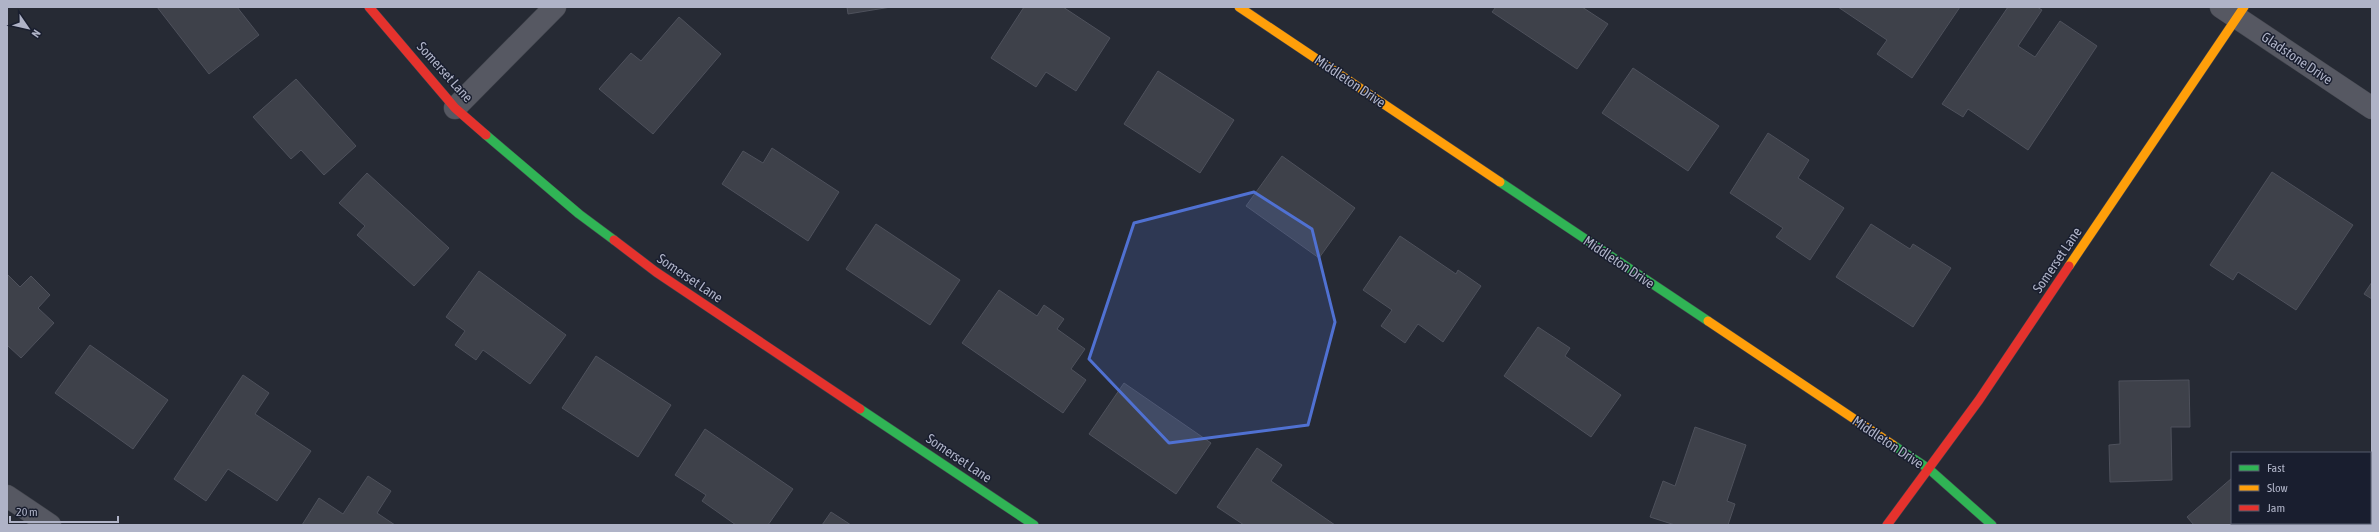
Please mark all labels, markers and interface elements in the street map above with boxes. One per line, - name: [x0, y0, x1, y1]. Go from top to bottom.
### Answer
- north arrow: [8, 8, 48, 48]
- text: N: [29, 28, 43, 40]
- street label: Gladstone Drive: [2259, 28, 2335, 88]
- street label: Somerset Lane: [414, 39, 476, 105]
- street label: Middleton Drive: [1311, 51, 1389, 111]
- street label: Somerset Lane: [2029, 224, 2085, 296]
- street label: Middleton Drive: [1580, 232, 1658, 292]
- street label: Somerset Lane: [654, 250, 726, 306]
- street label: Middleton Drive: [1849, 412, 1927, 472]
- street label: Somerset Lane: [923, 430, 995, 486]
- legend: [2231, 452, 2371, 524]
- text: Fast: [2267, 461, 2285, 475]
- text: Slow: [2267, 481, 2288, 495]
- scale bar: [10, 498, 118, 524]
- text: Jam: [2267, 501, 2285, 515]
- text: 20 m: [16, 505, 38, 519]

